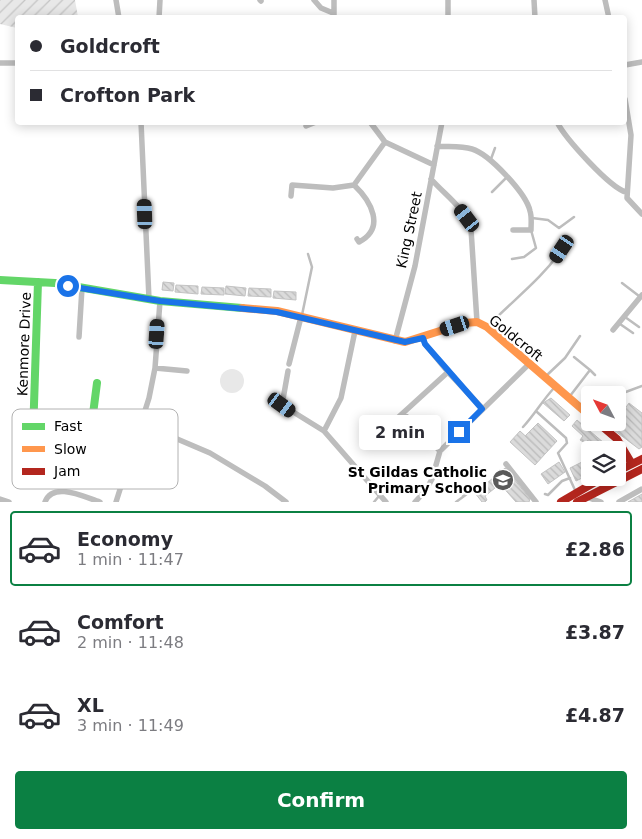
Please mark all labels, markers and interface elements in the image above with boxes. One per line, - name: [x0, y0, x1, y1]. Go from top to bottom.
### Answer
- text: Goldcroft: [60, 35, 160, 57]
- text: Crofton Park: [60, 84, 195, 106]
- street label: King Street: [393, 190, 425, 270]
- car: [136, 199, 153, 229]
- car: [451, 202, 482, 234]
- car: [547, 232, 576, 266]
- route start: [57, 275, 79, 297]
- street label: Kenmore Drive: [14, 292, 34, 396]
- street label: Goldcroft: [486, 312, 546, 365]
- car: [438, 314, 471, 338]
- car: [148, 319, 165, 349]
- north arrow: [581, 386, 626, 431]
- map controls: [581, 386, 626, 486]
- car: [265, 390, 298, 420]
- legend: [12, 409, 178, 489]
- callout: 2 min: [359, 414, 442, 450]
- text: Fast: [54, 418, 83, 434]
- route end: [448, 421, 470, 443]
- text: 2 min: [375, 423, 425, 442]
- text: Slow: [54, 441, 87, 457]
- button: layers: [581, 441, 626, 486]
- text: Jam: [53, 463, 80, 479]
- place label: St Gildas Catholic Primary School: [348, 464, 487, 496]
- school or university icon: St Gildas Catholic Primary School: [491, 468, 515, 492]
- icon: car: [17, 526, 62, 571]
- text: Economy: [77, 528, 173, 550]
- text: £2.86: [565, 538, 625, 560]
- text: 1 min · 11:47: [77, 550, 184, 569]
- icon: car: [17, 609, 62, 654]
- text: Comfort: [77, 611, 164, 633]
- text: £3.87: [565, 621, 625, 643]
- text: 2 min · 11:48: [77, 633, 184, 652]
- icon: car: [17, 692, 62, 737]
- text: XL: [77, 694, 104, 716]
- text: £4.87: [565, 704, 625, 726]
- text: 3 min · 11:49: [77, 716, 184, 735]
- button: Confirm: [15, 771, 627, 829]

